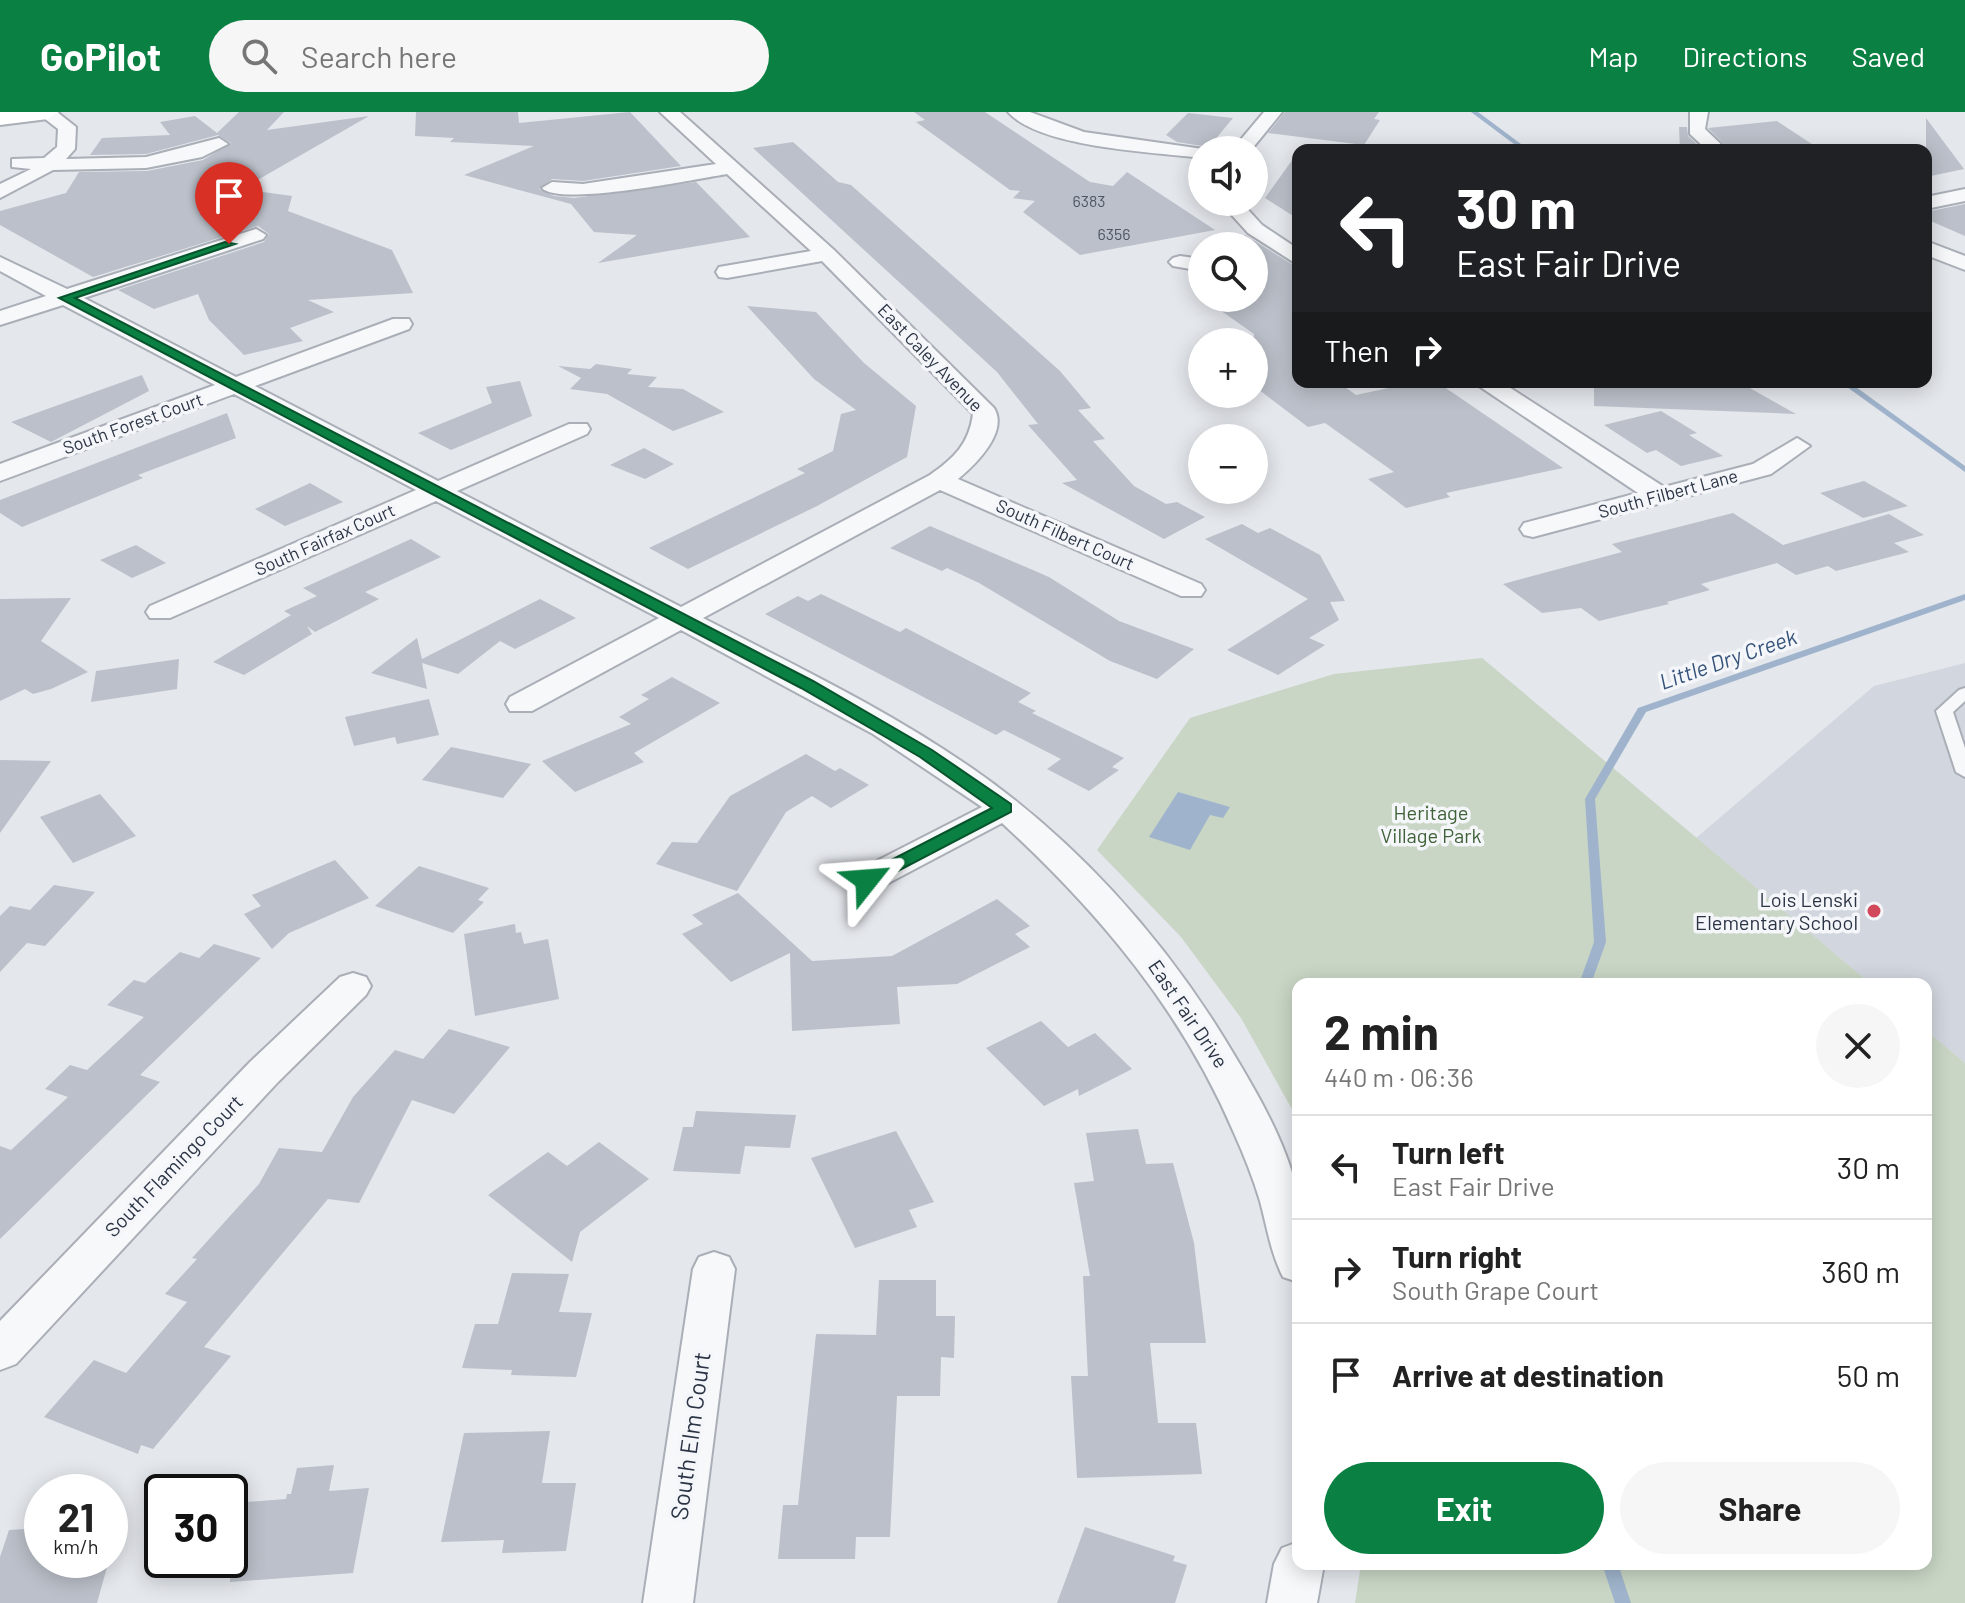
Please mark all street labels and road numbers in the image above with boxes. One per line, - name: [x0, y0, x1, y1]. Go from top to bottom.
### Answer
- street label: East Caley Avenue: [874, 299, 988, 416]
- street label: South Forest Court: [60, 387, 206, 459]
- street label: South Filbert Lane: [1596, 464, 1740, 522]
- street label: South Filbert Court: [993, 494, 1138, 574]
- street label: South Fairfax Court: [251, 498, 398, 580]
- street label: East Fair Drive: [1144, 955, 1234, 1072]
- street label: South Flamingo Court: [99, 1089, 247, 1241]
- street label: South Elm Court: [663, 1350, 716, 1522]

